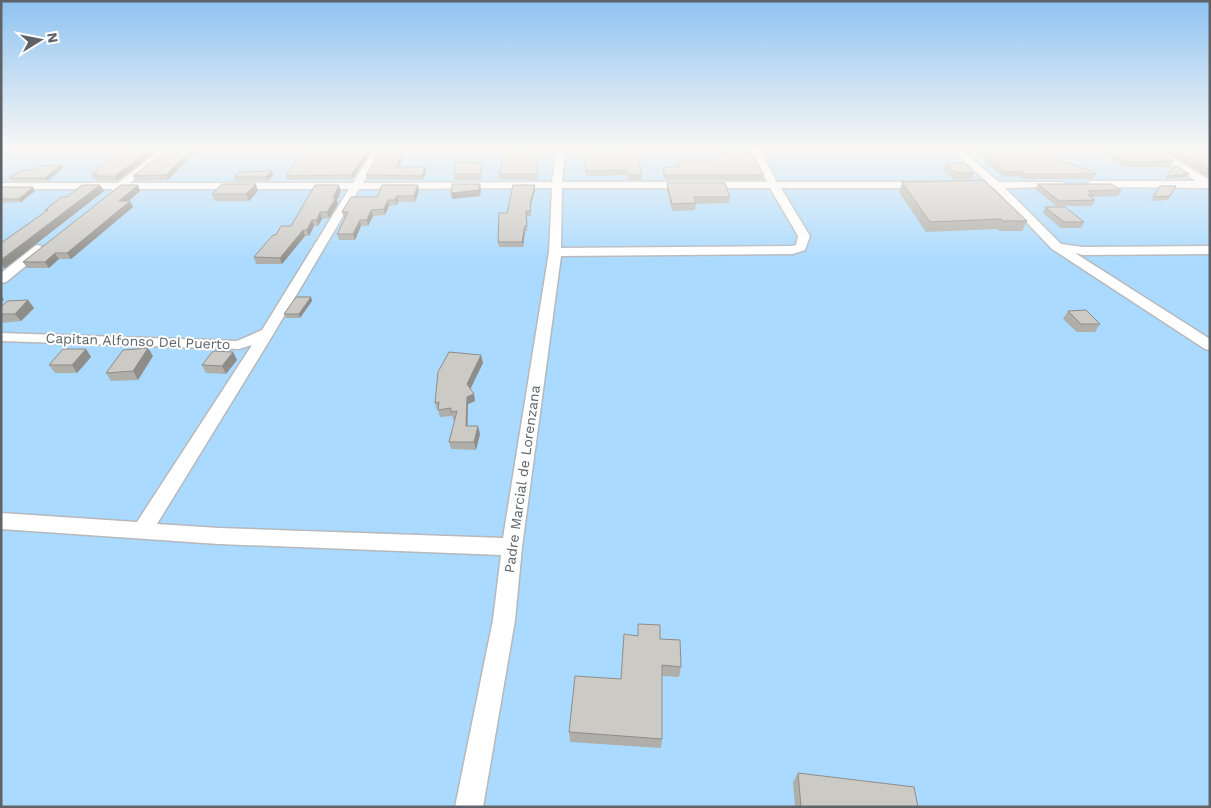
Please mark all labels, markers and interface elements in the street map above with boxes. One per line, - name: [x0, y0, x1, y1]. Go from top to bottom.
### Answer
- north arrow: [15, 15, 65, 65]
- text: N: [44, 31, 62, 44]
- street label: Capitan Alfonso Del Puerto: [45, 330, 231, 352]
- street label: Padre Marcial de Lorenzana: [501, 384, 543, 574]

